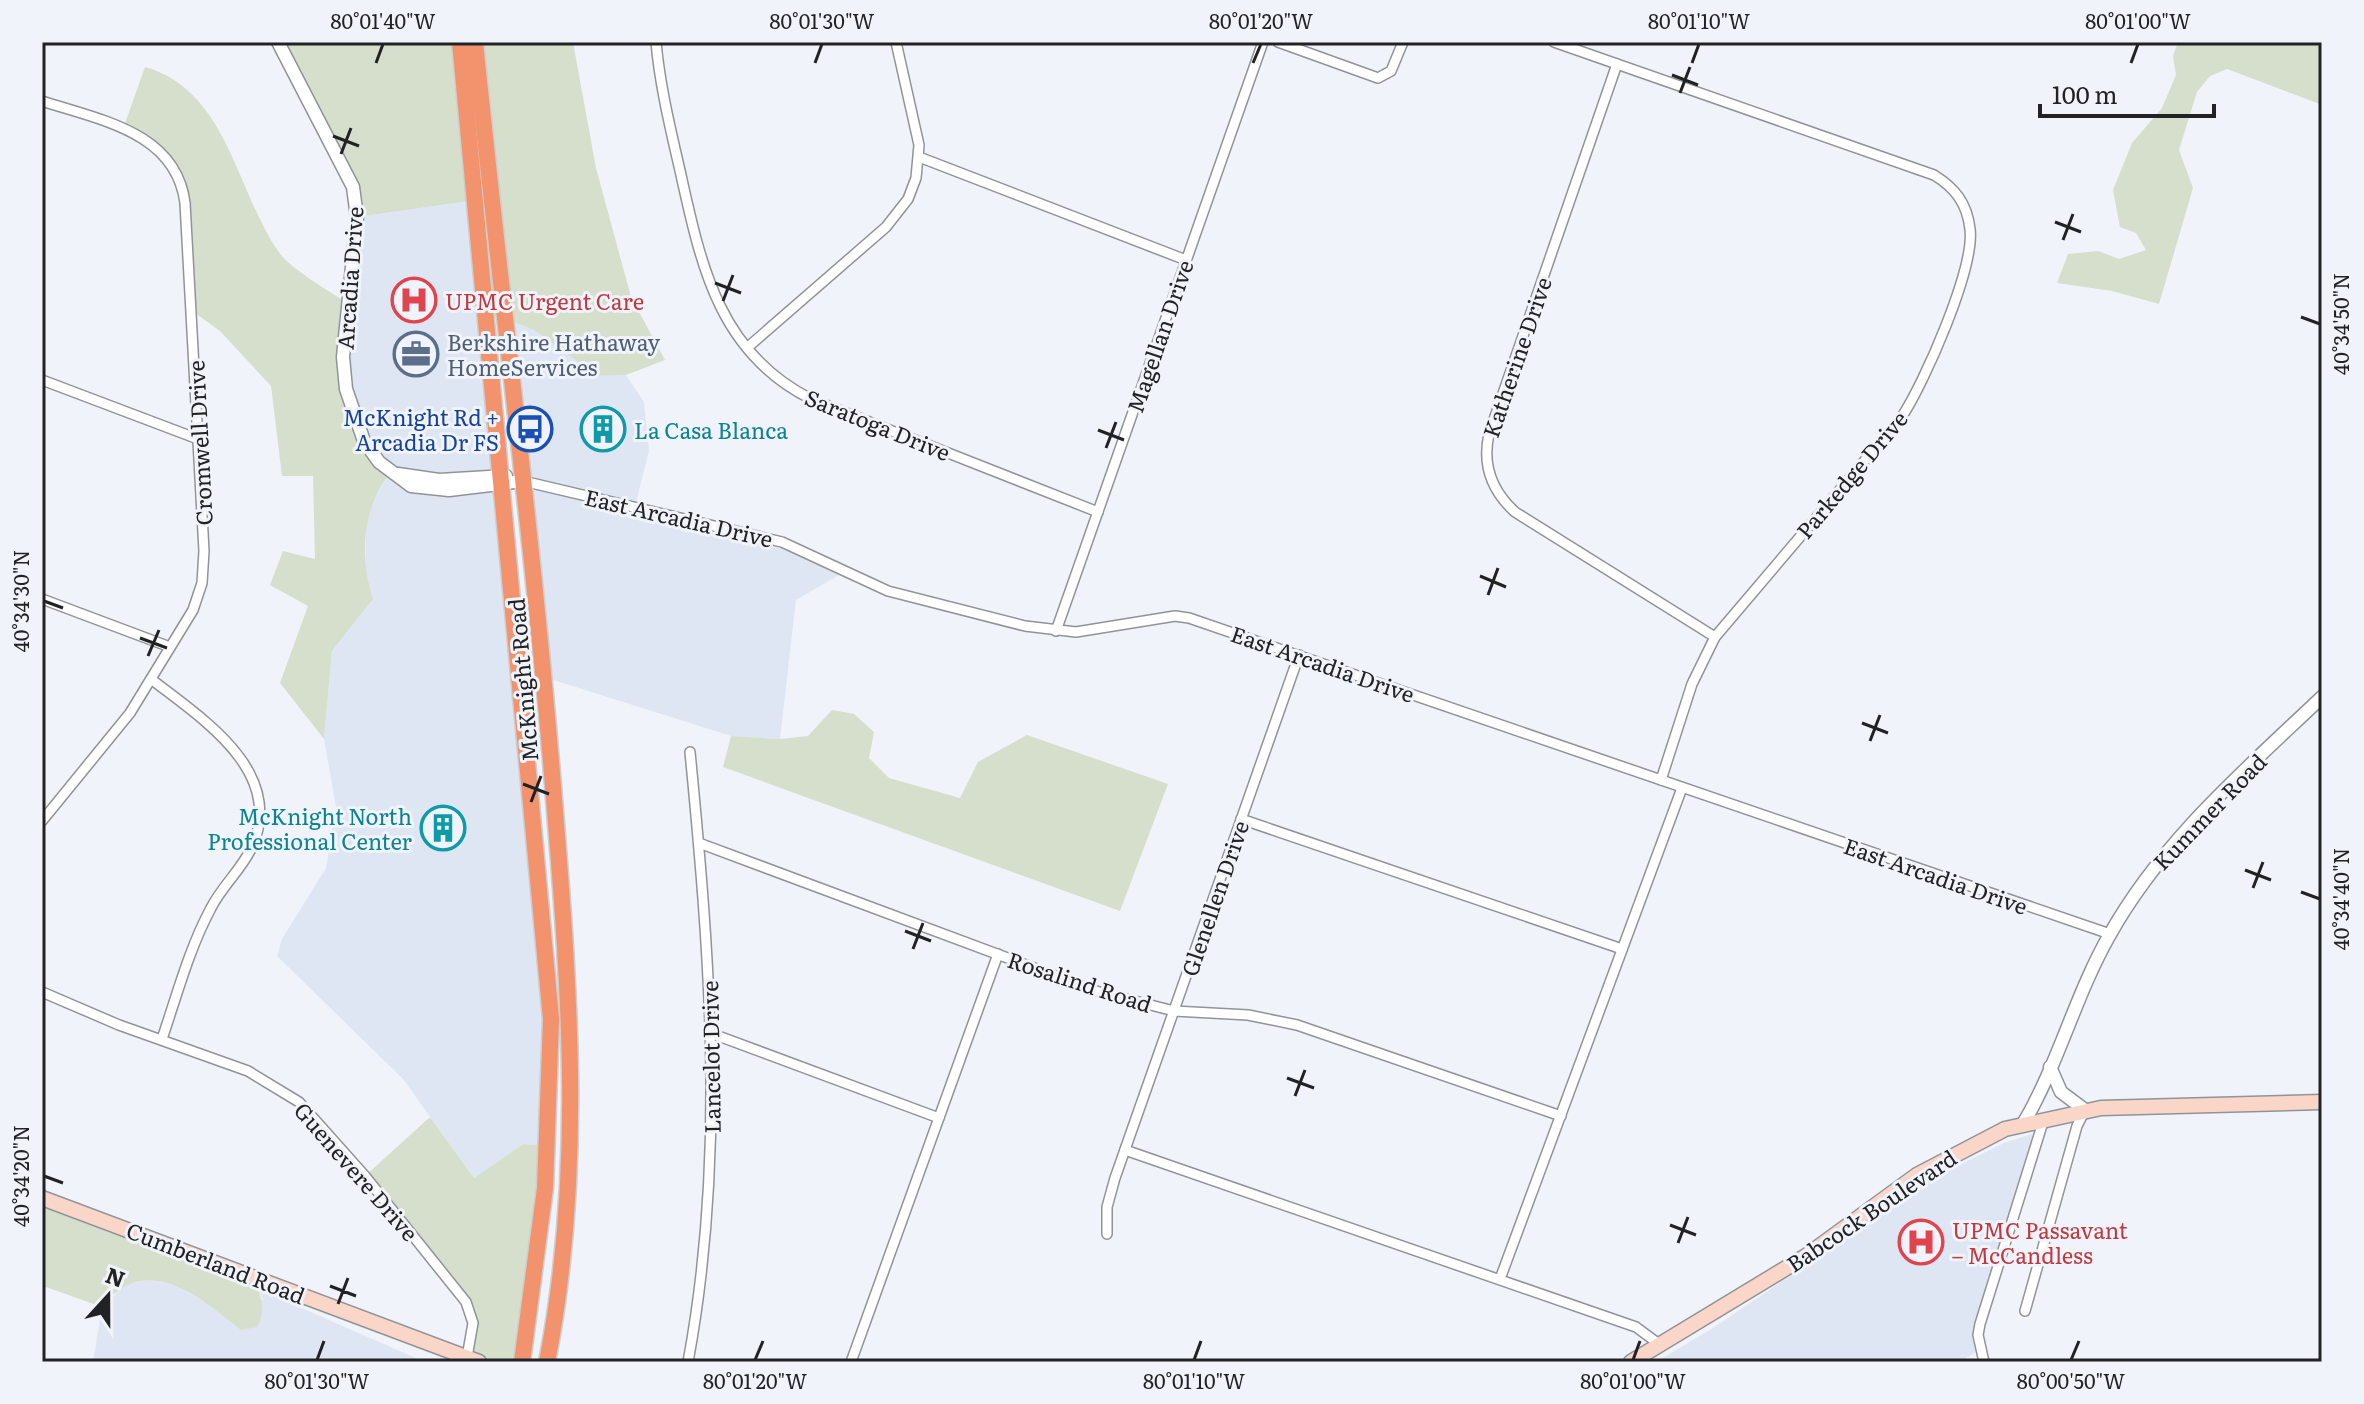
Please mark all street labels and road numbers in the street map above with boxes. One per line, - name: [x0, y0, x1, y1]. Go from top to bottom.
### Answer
- street label: Arcadia Drive: [328, 205, 370, 351]
- street label: Magellan Drive: [1117, 255, 1201, 417]
- street label: Katherine Drive: [1473, 272, 1559, 442]
- street label: Cromwell Drive: [178, 360, 220, 526]
- street label: Saratoga Drive: [800, 380, 956, 468]
- street label: Parkedge Drive: [1787, 403, 1915, 545]
- street label: East Arcadia Drive: [582, 479, 776, 555]
- street label: McKnight Road: [498, 597, 546, 763]
- street label: East Arcadia Drive: [1227, 616, 1419, 710]
- street label: Kummer Road: [2145, 745, 2273, 877]
- street label: Glenellen Drive: [1172, 816, 1256, 980]
- street label: East Arcadia Drive: [1840, 828, 2032, 922]
- street label: Rosalind Road: [1004, 942, 1156, 1020]
- street label: Lancelot Drive: [692, 980, 728, 1134]
- street label: Guenevere Drive: [287, 1094, 427, 1248]
- street label: Babcock Boulevard: [1779, 1141, 1963, 1279]
- street label: Cumberland Road: [122, 1213, 310, 1311]

